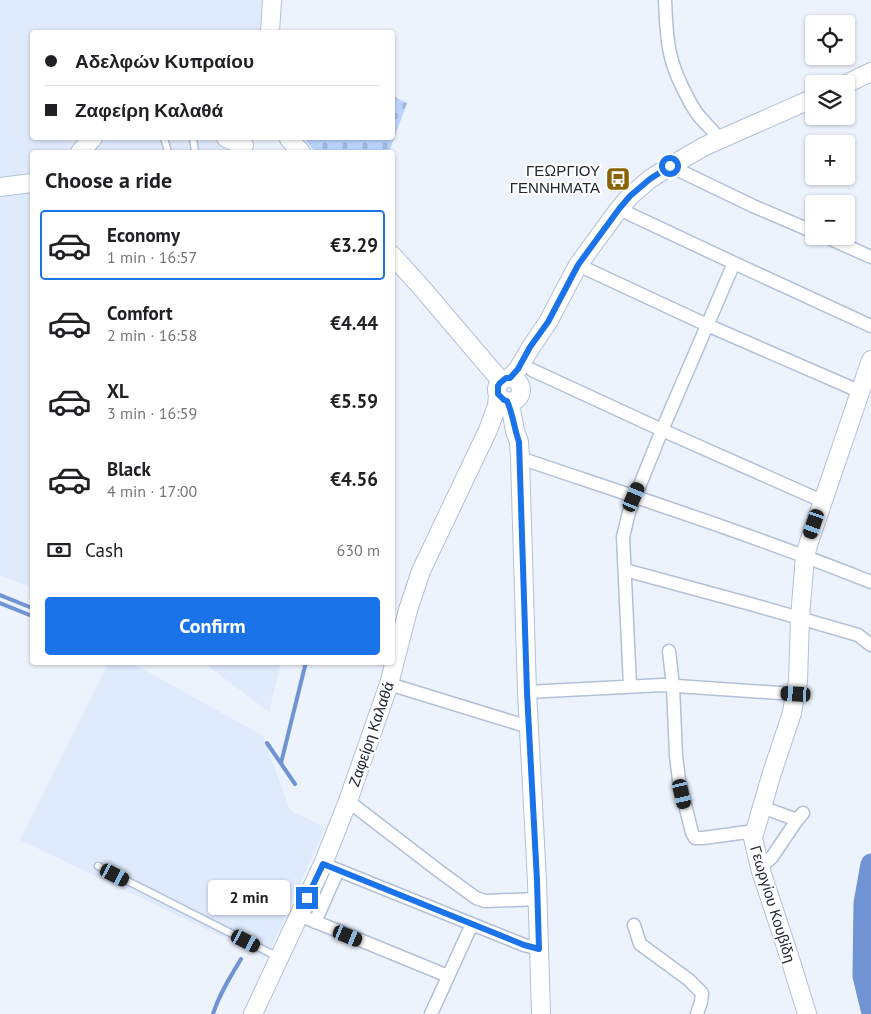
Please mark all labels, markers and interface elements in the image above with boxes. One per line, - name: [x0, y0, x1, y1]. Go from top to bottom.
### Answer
- map controls: [805, 15, 855, 245]
- button: locate: [805, 15, 855, 65]
- text: Αδελφών Κυπραίου: [75, 49, 254, 73]
- button: layers: [805, 75, 855, 125]
- text: Ζαφείρη Καλαθά: [75, 98, 223, 122]
- button: +: [805, 135, 855, 185]
- route start: [659, 155, 681, 177]
- place label: ΓΕΩΡΓΙΟΥ ΓΕΝΝΗΜΑΤΑ: [510, 161, 600, 197]
- text: Choose a ride: [45, 166, 172, 194]
- bus stop icon: ΓΕΩΡΓΙΟΥ ΓΕΝΝΗΜΑΤΑ: [605, 166, 631, 192]
- button: −: [805, 195, 855, 245]
- icon: car: [47, 223, 92, 268]
- text: Economy: [107, 223, 180, 247]
- text: €3.29: [330, 233, 378, 257]
- text: 1 min · 16:57: [107, 247, 197, 267]
- icon: car: [47, 301, 92, 346]
- text: Comfort: [107, 301, 173, 325]
- text: €4.44: [330, 311, 378, 335]
- text: 2 min · 16:58: [107, 325, 197, 345]
- icon: car: [47, 379, 92, 424]
- text: XL: [107, 379, 129, 403]
- text: €5.59: [330, 389, 378, 413]
- text: 3 min · 16:59: [107, 403, 197, 423]
- icon: car: [47, 457, 92, 502]
- text: Black: [107, 457, 151, 481]
- text: €4.56: [330, 467, 378, 491]
- car: [621, 480, 646, 514]
- text: 4 min · 17:00: [107, 481, 197, 501]
- car: [802, 507, 825, 541]
- icon: cash: [45, 536, 73, 564]
- text: Cash: [85, 538, 123, 562]
- text: 630 m: [337, 540, 380, 560]
- button: Confirm: [45, 597, 380, 655]
- street label: Ζαφείρη Καλαθά: [344, 679, 398, 789]
- car: [780, 686, 811, 702]
- car: [671, 778, 692, 810]
- street label: Γεωργίου Κουβίδη: [746, 843, 800, 965]
- car: [98, 862, 131, 888]
- callout: 2 min: [207, 880, 290, 916]
- text: 2 min: [229, 887, 269, 907]
- route end: [296, 887, 318, 909]
- car: [331, 923, 364, 949]
- car: [229, 928, 262, 954]

